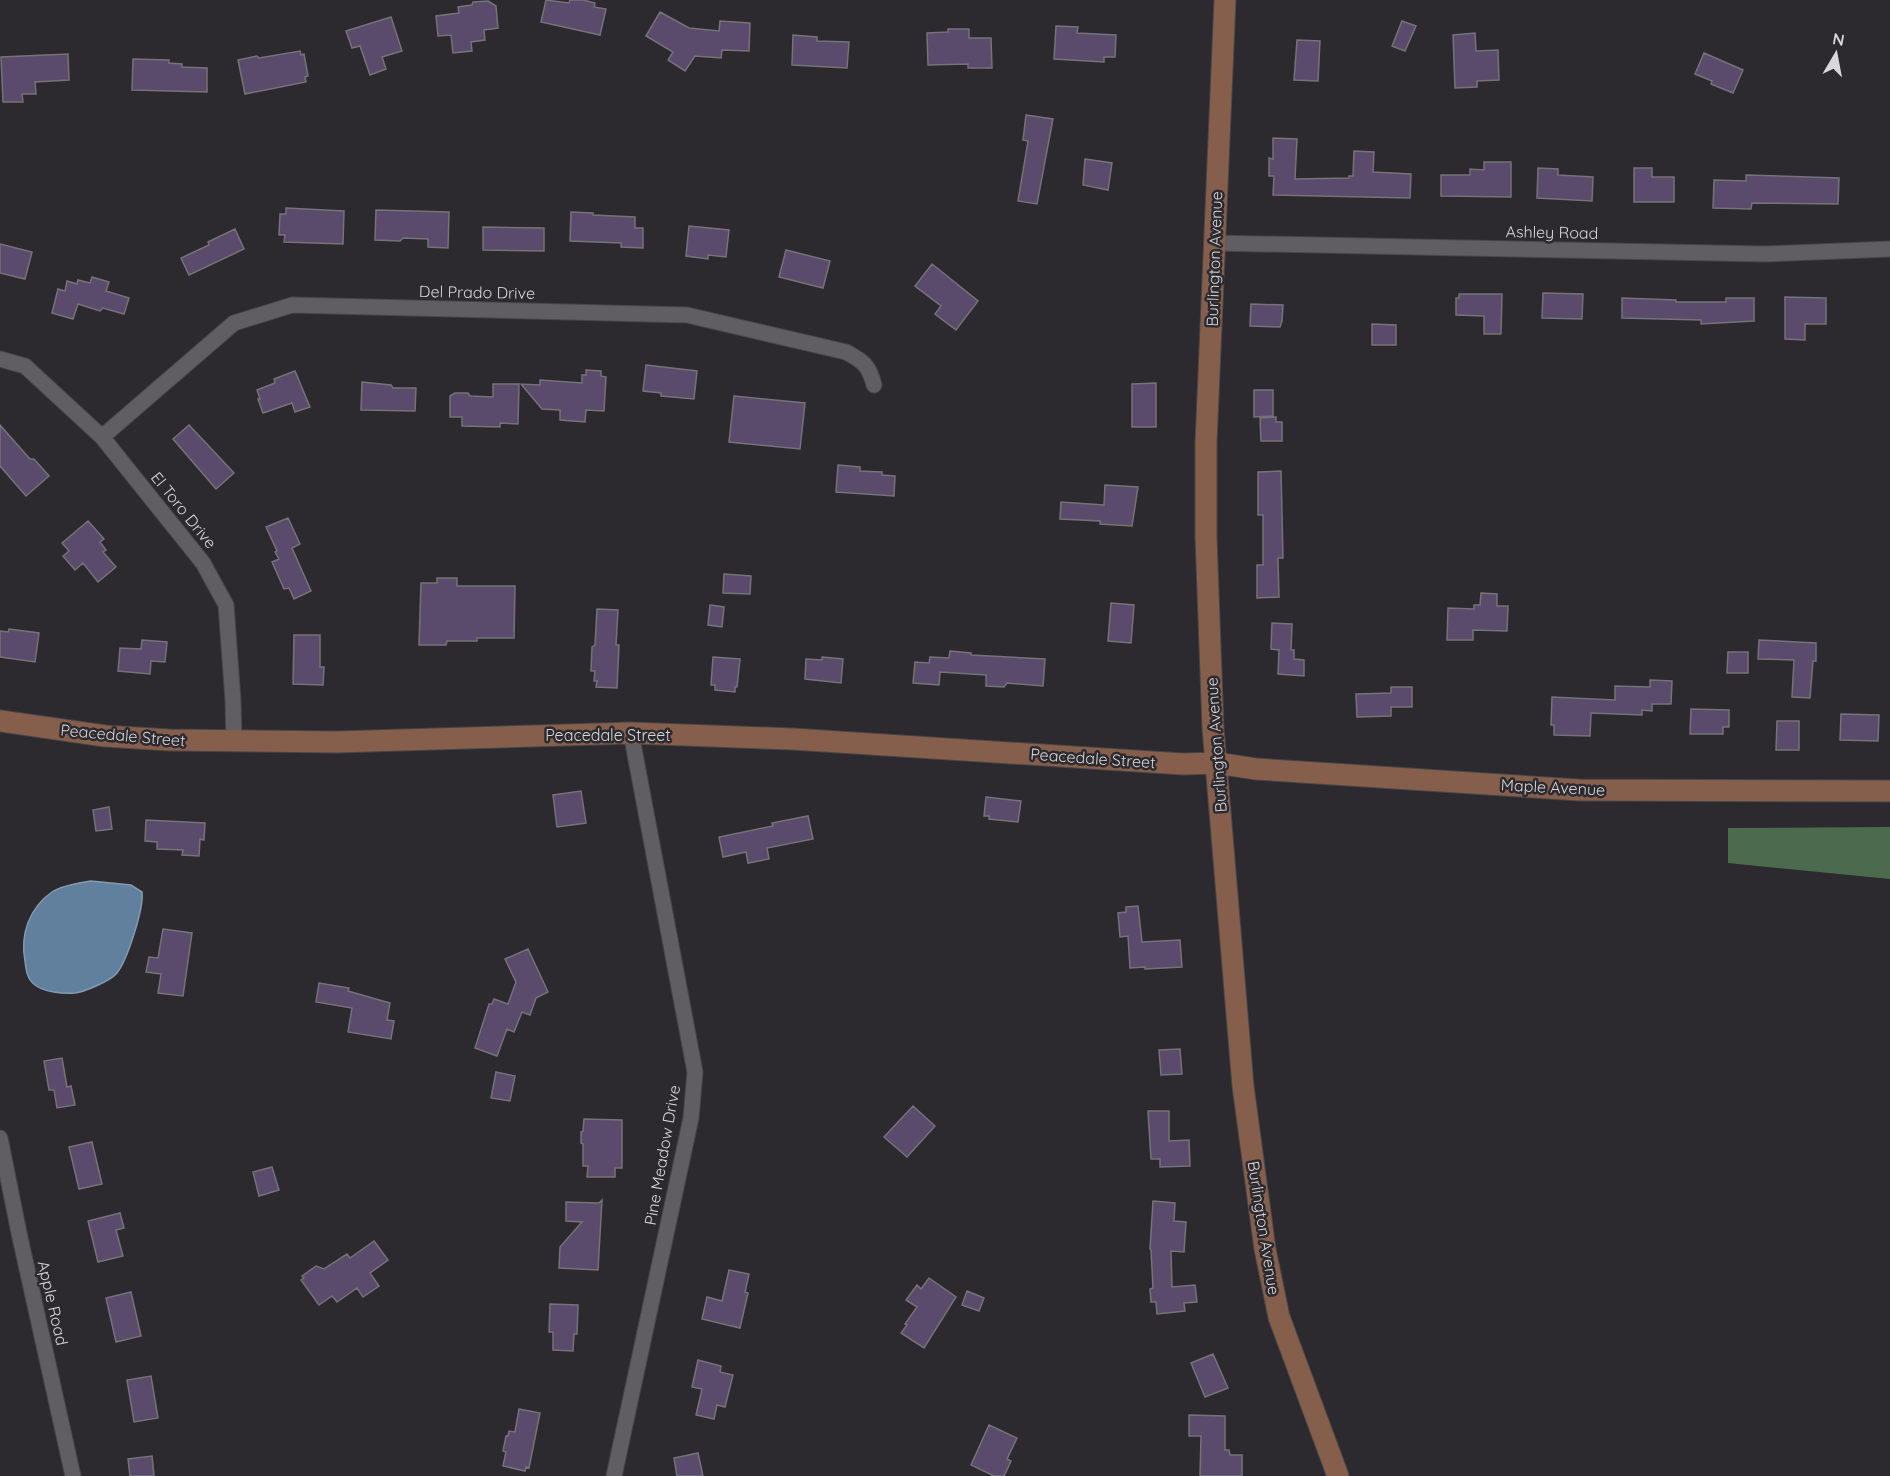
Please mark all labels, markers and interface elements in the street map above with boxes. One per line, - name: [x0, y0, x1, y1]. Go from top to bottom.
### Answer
- north arrow: [1806, 24, 1866, 84]
- text: N: [1831, 28, 1846, 50]
- street label: Burlington Avenue: [1202, 191, 1226, 327]
- street label: Ashley Road: [1506, 221, 1598, 243]
- street label: Del Prado Drive: [419, 281, 535, 303]
- street label: El Toro Drive: [147, 468, 221, 552]
- street label: Burlington Avenue: [1201, 677, 1231, 813]
- street label: Peacedale Street: [60, 720, 186, 750]
- street label: Peacedale Street: [545, 725, 671, 745]
- street label: Peacedale Street: [1030, 744, 1156, 772]
- street label: Maple Avenue: [1500, 774, 1606, 800]
- street label: Pine Meadow Drive: [640, 1083, 684, 1227]
- street label: Burlington Avenue: [1244, 1160, 1284, 1296]
- street label: Apple Road: [34, 1259, 72, 1347]

